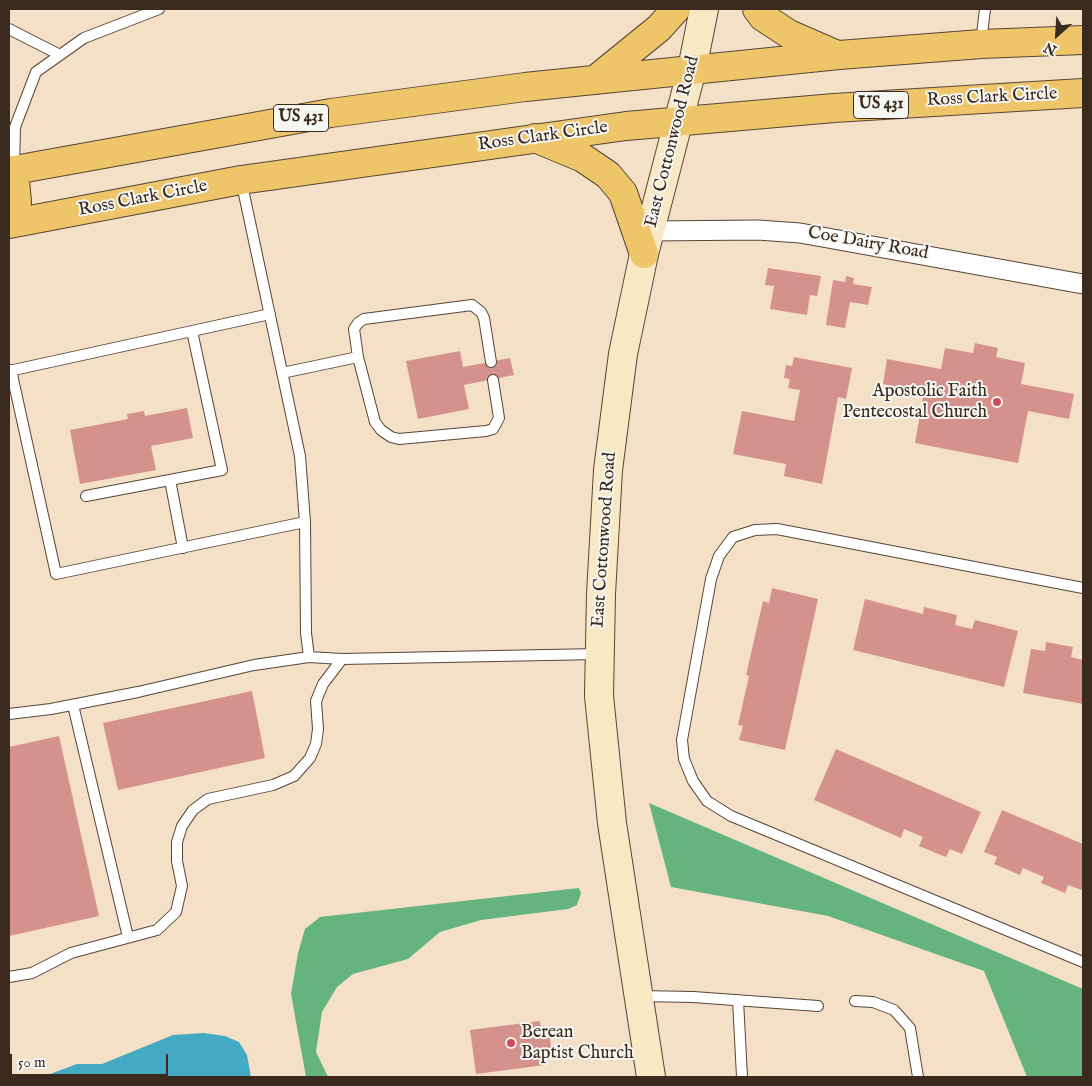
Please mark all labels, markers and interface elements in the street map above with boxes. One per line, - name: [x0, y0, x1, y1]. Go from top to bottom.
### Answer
- north arrow: [1032, 10, 1082, 60]
- text: N: [1041, 38, 1060, 59]
- street label: East Cottonwood Road: [641, 54, 705, 230]
- street label: Ross Clark Circle: [926, 84, 1058, 112]
- road number: US 431: [854, 92, 908, 118]
- road number: US 431: [274, 105, 328, 132]
- street label: Ross Clark Circle: [477, 117, 609, 157]
- street label: Ross Clark Circle: [77, 176, 209, 222]
- street label: Coe Dairy Road: [806, 223, 930, 265]
- place label: Apostolic Faith Pentecostal Church: [842, 381, 987, 424]
- marker: Apostolic Faith Pentecostal Church: [991, 396, 1003, 408]
- street label: East Cottonwood Road: [588, 452, 622, 628]
- place label: Berean Baptist Church: [521, 1022, 633, 1064]
- marker: Berean Baptist Church: [505, 1037, 517, 1049]
- scale bar: [12, 1044, 170, 1076]
- text: 50 m: [18, 1053, 46, 1072]

